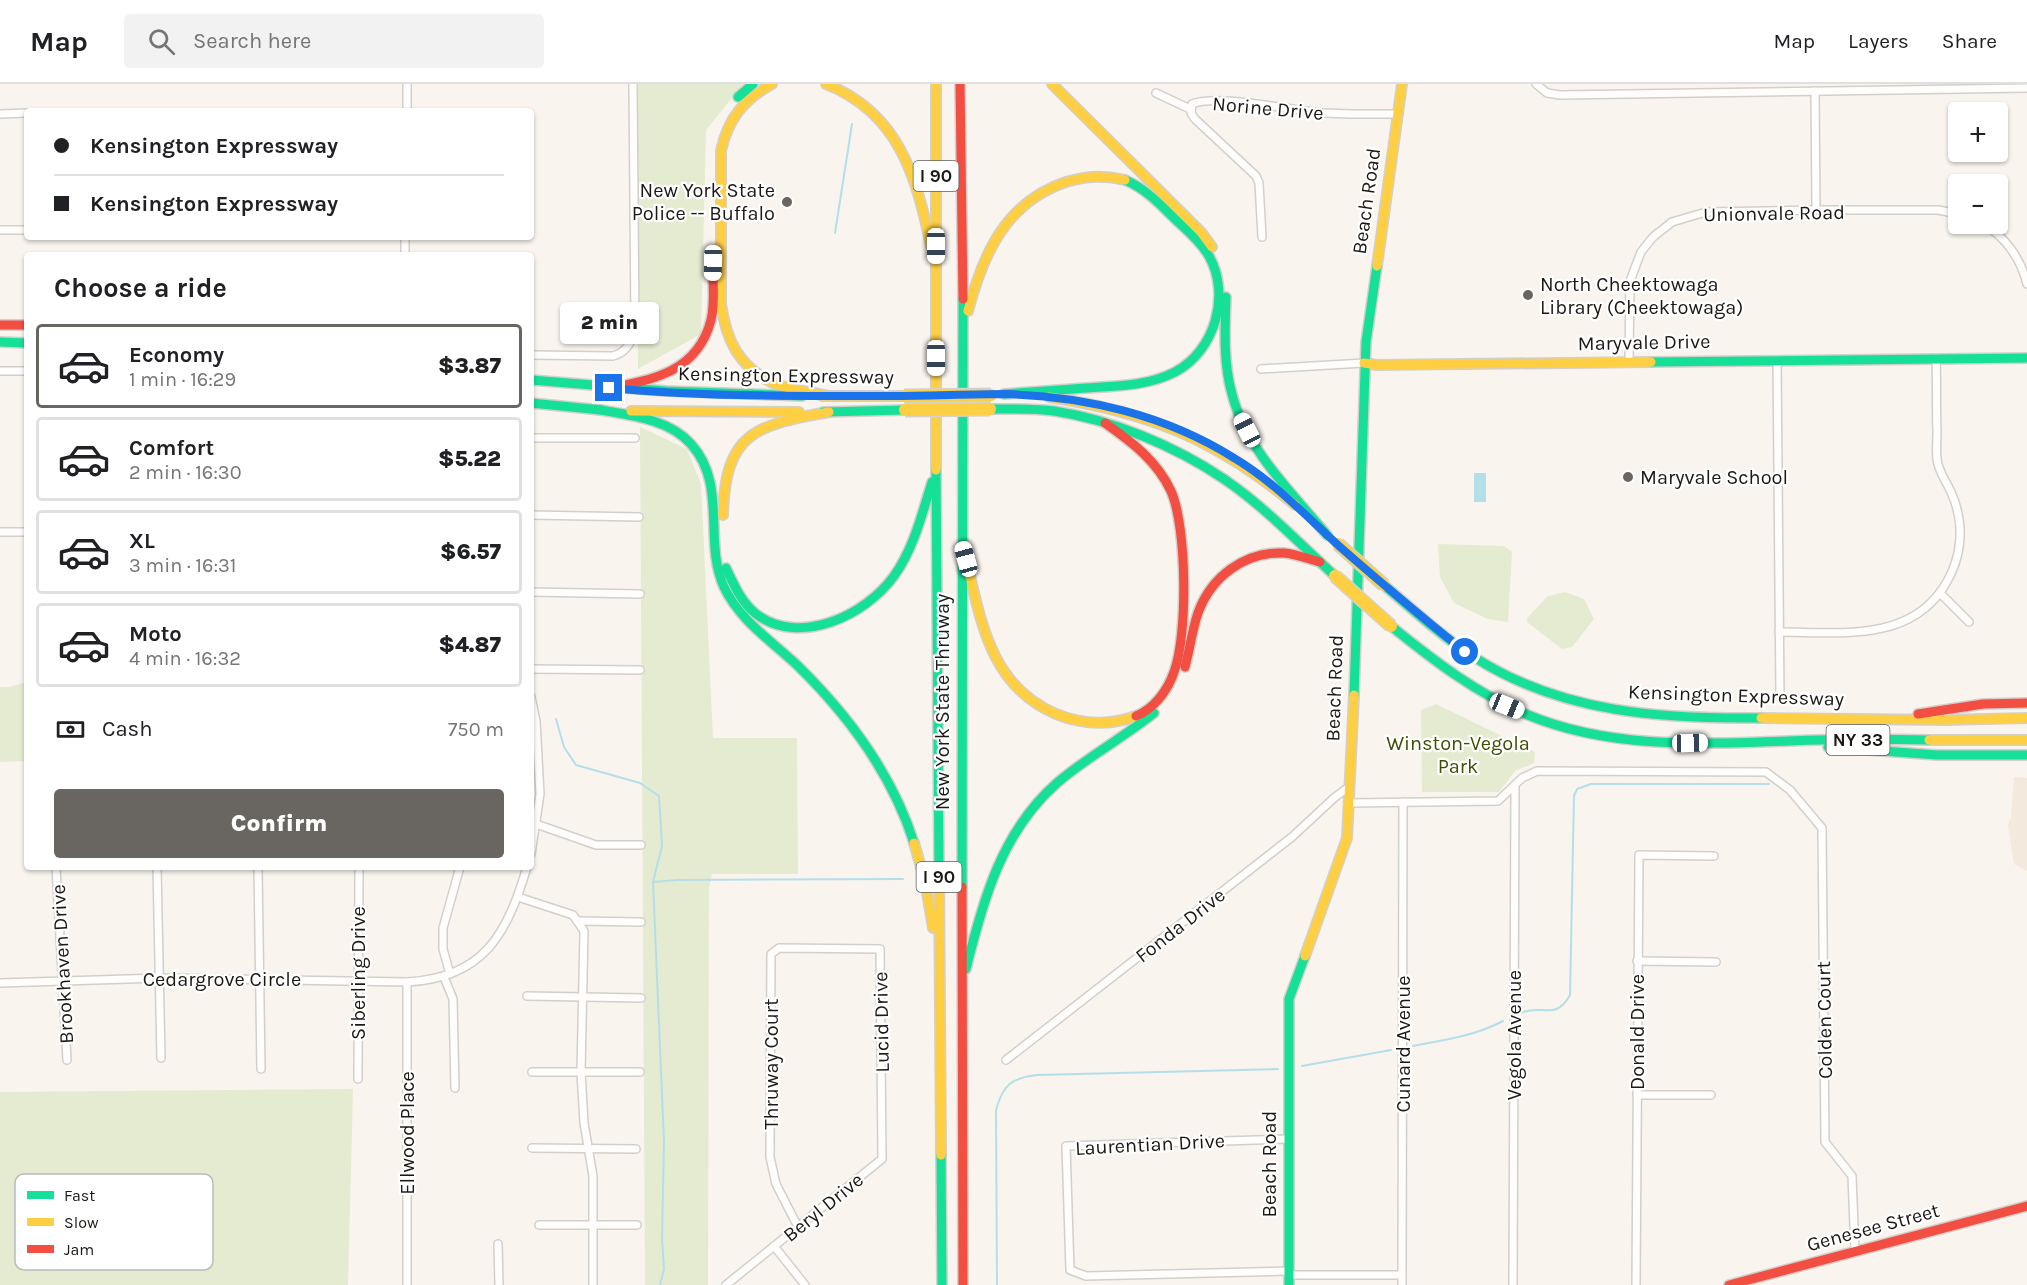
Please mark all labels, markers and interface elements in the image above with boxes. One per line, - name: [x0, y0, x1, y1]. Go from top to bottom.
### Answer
- search box: [124, 14, 544, 68]
- text: Map: [30, 25, 88, 58]
- icon: search: [145, 25, 178, 58]
- text: Search here: [193, 28, 311, 54]
- text: Map: [1773, 29, 1815, 53]
- text: Layers: [1848, 29, 1909, 53]
- text: Share: [1942, 29, 1997, 53]
- street label: Norine Drive: [1211, 92, 1325, 125]
- map controls: [1948, 102, 2008, 234]
- button: +: [1948, 102, 2008, 162]
- text: Kensington Expressway: [90, 133, 338, 159]
- street label: Beach Road: [1348, 147, 1385, 256]
- road number: I 90: [914, 161, 958, 191]
- button: −: [1948, 174, 2008, 234]
- place label: New York State Police -- Buffalo: [632, 179, 775, 225]
- text: Kensington Expressway: [90, 191, 338, 217]
- marker: New York State Police -- Buffalo: [780, 195, 794, 209]
- street label: Unionvale Road: [1703, 201, 1845, 226]
- car: [927, 228, 945, 264]
- car: [704, 245, 722, 281]
- text: Choose a ride: [54, 272, 227, 304]
- place label: North Cheektowaga Library (Cheektowaga): [1540, 273, 1743, 319]
- marker: North Cheektowaga Library (Cheektowaga): [1521, 288, 1535, 302]
- callout: 2 min: [560, 301, 658, 343]
- text: 2 min: [581, 311, 638, 334]
- street label: Maryvale Drive: [1577, 330, 1711, 355]
- icon: car: [57, 339, 111, 393]
- car: [927, 340, 945, 376]
- text: Economy: [129, 342, 224, 368]
- text: $3.87: [438, 353, 501, 379]
- street label: Kensington Expressway: [678, 362, 894, 389]
- text: 1 min · 16:29: [129, 368, 236, 391]
- route end: [595, 374, 622, 401]
- car: [1231, 410, 1263, 450]
- icon: car: [57, 432, 111, 486]
- text: Comfort: [129, 435, 214, 461]
- text: $5.22: [438, 446, 501, 472]
- text: 2 min · 16:30: [129, 461, 242, 484]
- place label: Maryvale School: [1640, 466, 1788, 489]
- marker: Maryvale School: [1621, 470, 1635, 484]
- icon: car: [57, 525, 111, 579]
- text: XL: [129, 528, 155, 554]
- text: $6.57: [440, 539, 501, 565]
- car: [953, 539, 979, 579]
- text: 3 min · 16:31: [129, 554, 236, 577]
- street label: New York State Thruway: [931, 594, 954, 810]
- icon: car: [57, 618, 111, 672]
- text: Moto: [129, 621, 182, 647]
- text: $4.87: [438, 632, 501, 658]
- street label: Beach Road: [1321, 634, 1348, 742]
- route start: [1451, 638, 1478, 665]
- text: 4 min · 16:32: [129, 647, 241, 670]
- street label: Kensington Expressway: [1628, 680, 1844, 711]
- car: [1487, 691, 1527, 721]
- icon: cash: [54, 713, 87, 746]
- text: Cash: [102, 716, 152, 742]
- text: 750 m: [448, 718, 504, 741]
- road number: NY 33: [1826, 725, 1890, 755]
- park label: Winston-Vegola Park: [1386, 732, 1530, 778]
- car: [1672, 734, 1708, 752]
- button: Confirm: [54, 789, 504, 858]
- road number: I 90: [916, 862, 962, 892]
- street label: Fonda Drive: [1131, 883, 1230, 967]
- street label: Brookhaven Drive: [47, 884, 78, 1044]
- street label: Siberling Drive: [347, 906, 370, 1040]
- street label: Colden Court: [1812, 960, 1837, 1079]
- street label: Cedargrove Circle: [143, 968, 301, 991]
- street label: Vegola Avenue: [1503, 970, 1526, 1100]
- street label: Lucid Drive: [869, 971, 894, 1073]
- street label: Donald Drive: [1626, 974, 1649, 1090]
- street label: Cunard Avenue: [1392, 975, 1415, 1113]
- street label: Thruway Court: [760, 998, 783, 1130]
- street label: Ellwood Place: [396, 1071, 419, 1195]
- street label: Beach Road: [1258, 1111, 1281, 1217]
- street label: Laurentian Drive: [1074, 1129, 1226, 1160]
- street label: Beryl Drive: [779, 1168, 868, 1247]
- legend: [15, 1174, 213, 1270]
- text: Fast: [64, 1186, 95, 1205]
- street label: Genesee Street: [1804, 1199, 1942, 1256]
- text: Slow: [64, 1213, 99, 1232]
- text: Jam: [64, 1240, 94, 1259]

